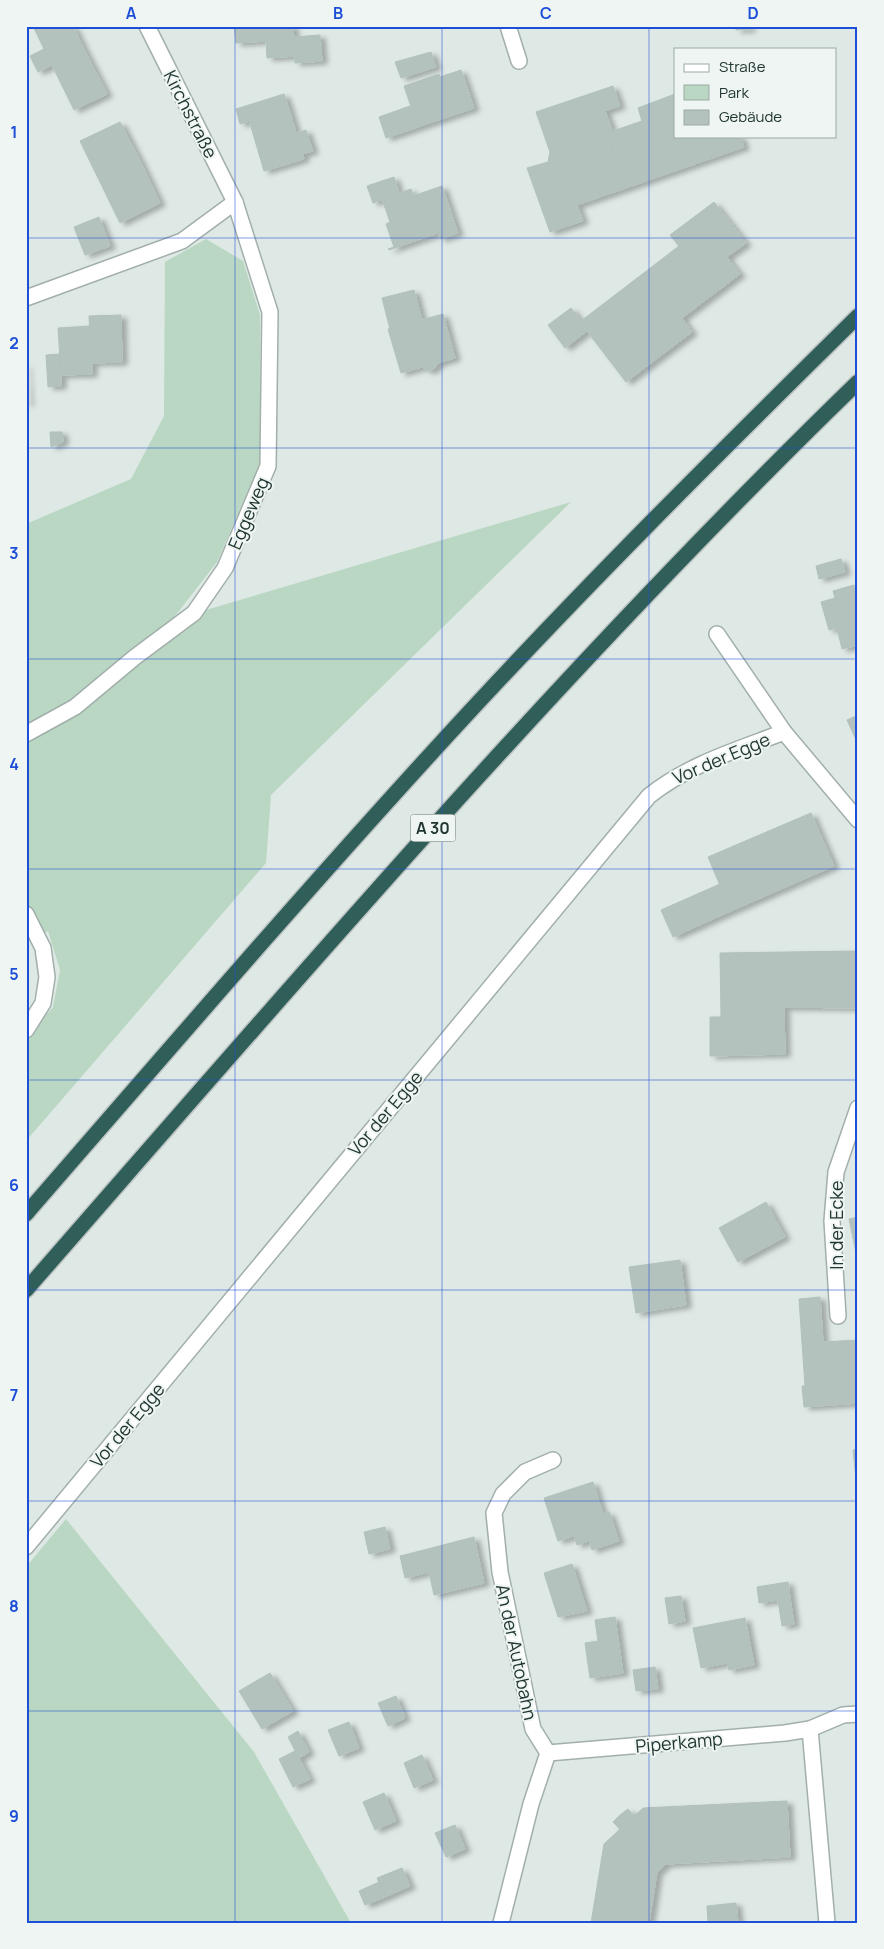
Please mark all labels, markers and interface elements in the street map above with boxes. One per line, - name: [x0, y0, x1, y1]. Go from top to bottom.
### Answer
- text: A: [126, 2, 137, 24]
- text: B: [333, 2, 343, 24]
- text: C: [540, 2, 552, 24]
- text: D: [747, 2, 759, 24]
- legend: [674, 48, 836, 138]
- text: Straße: [719, 56, 766, 77]
- street label: Kirchstraße: [159, 66, 223, 162]
- text: Park: [719, 82, 749, 103]
- text: Gebäude: [719, 106, 782, 127]
- text: 1: [10, 121, 18, 143]
- text: 2: [9, 332, 19, 354]
- street label: Eggeweg: [222, 473, 274, 553]
- text: 3: [9, 542, 19, 564]
- street label: Vor der Egge: [668, 727, 774, 789]
- text: 4: [9, 753, 19, 775]
- road number: A 30: [410, 814, 456, 841]
- text: 5: [9, 963, 19, 985]
- street label: Vor der Egge: [342, 1065, 428, 1161]
- text: 6: [9, 1174, 19, 1196]
- street label: In der Ecke: [824, 1180, 848, 1270]
- street label: Vor der Egge: [84, 1377, 170, 1473]
- text: 7: [10, 1384, 18, 1406]
- street label: An der Autobahn: [491, 1582, 543, 1722]
- text: 8: [9, 1595, 19, 1617]
- street label: Piperkamp: [634, 1726, 724, 1758]
- text: 9: [9, 1805, 19, 1827]

